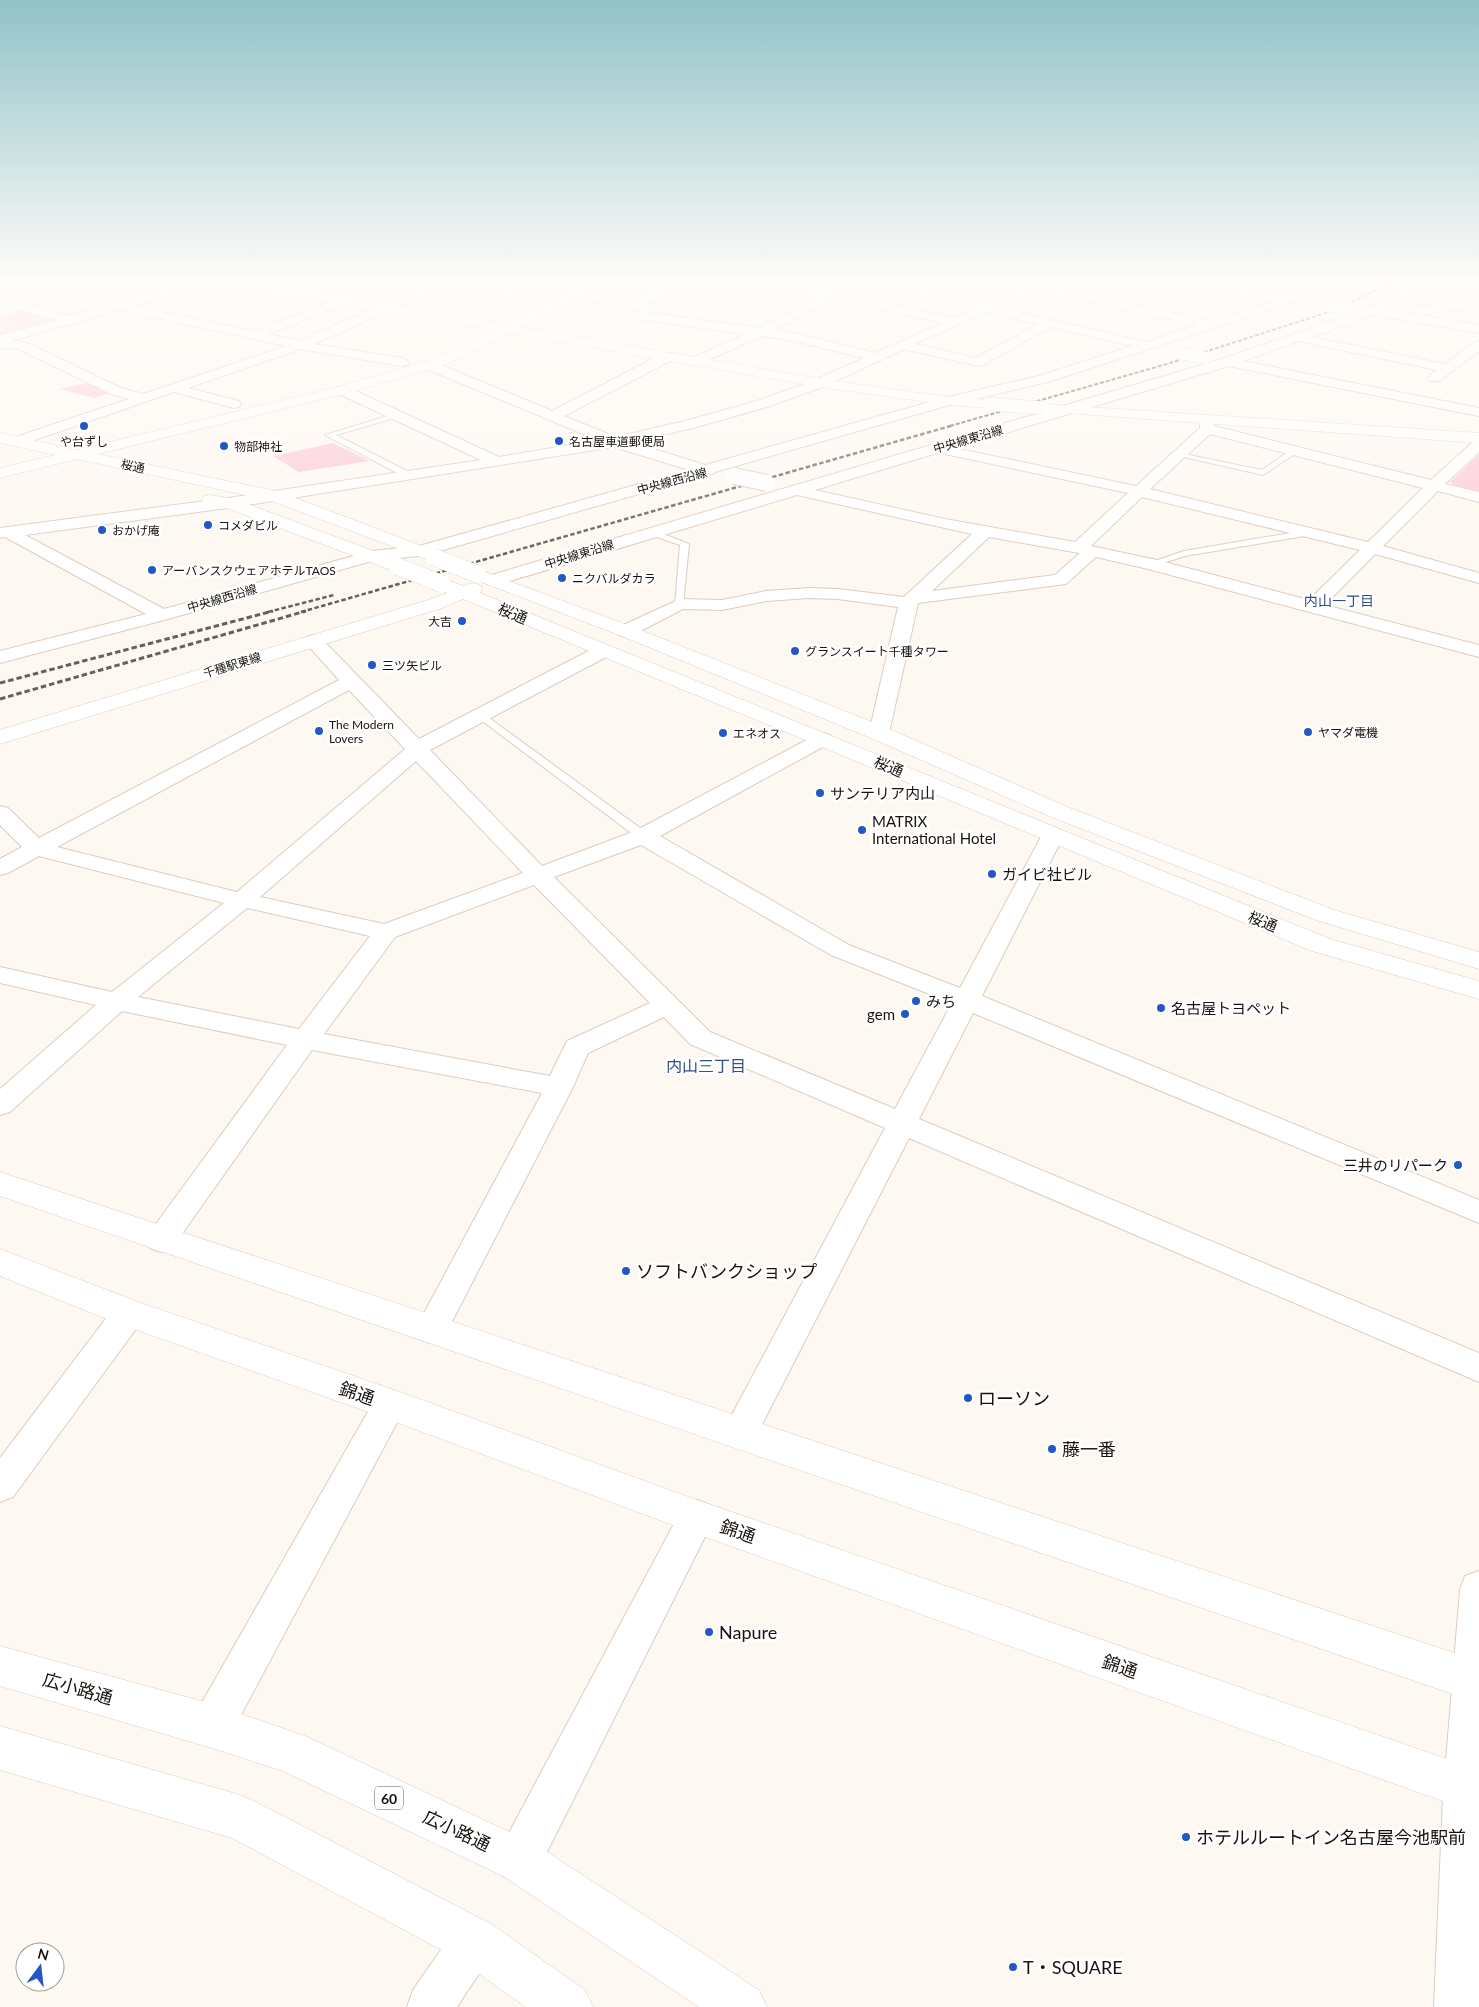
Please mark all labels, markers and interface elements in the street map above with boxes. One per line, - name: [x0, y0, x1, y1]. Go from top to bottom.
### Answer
- marker: や台ずし: [78, 420, 90, 432]
- street label: 中央線東沿線: [931, 422, 1005, 456]
- place label: や台ずし: [60, 434, 108, 449]
- place label: 名古屋車道郵便局: [569, 434, 665, 449]
- marker: 名古屋車道郵便局: [553, 435, 565, 447]
- place label: 物部神社: [234, 439, 282, 454]
- marker: 物部神社: [218, 440, 230, 452]
- street label: 桜通: [120, 456, 146, 476]
- street label: 中央線西沿線: [635, 464, 709, 498]
- place label: コメダビル: [218, 518, 278, 533]
- marker: コメダビル: [202, 519, 214, 531]
- place label: おかげ庵: [112, 523, 160, 538]
- marker: おかげ庵: [96, 524, 108, 536]
- street label: 中央線東沿線: [542, 536, 616, 572]
- place label: アーバンスクウェアホテルTAOS: [162, 563, 336, 578]
- marker: アーバンスクウェアホテルTAOS: [146, 564, 158, 576]
- place label: ニクバルダカラ: [572, 571, 655, 586]
- marker: ニクバルダカラ: [556, 572, 568, 584]
- street label: 中央線西沿線: [185, 581, 259, 615]
- district label: 内山一丁目: [1304, 592, 1374, 609]
- street label: 桜通: [496, 599, 530, 627]
- place label: 大吉: [428, 614, 452, 629]
- marker: 大吉: [456, 615, 468, 627]
- place label: グランスイート千種タワー: [805, 644, 949, 659]
- marker: グランスイート千種タワー: [789, 645, 801, 657]
- street label: 千種駅東線: [201, 649, 263, 681]
- place label: 三ツ矢ビル: [382, 658, 442, 673]
- marker: 三ツ矢ビル: [366, 659, 378, 671]
- place label: The Modern Lovers: [329, 717, 394, 746]
- marker: The Modern Lovers: [313, 725, 325, 737]
- place label: ヤマダ電機: [1318, 725, 1378, 740]
- place label: エネオス: [733, 726, 781, 741]
- marker: ヤマダ電機: [1302, 726, 1314, 738]
- marker: エネオス: [717, 727, 729, 739]
- street label: 桜通: [872, 752, 906, 780]
- place label: サンテリア内山: [830, 784, 935, 802]
- marker: サンテリア内山: [814, 787, 826, 799]
- place label: MATRIX International Hotel: [872, 812, 996, 847]
- marker: MATRIX International Hotel: [856, 824, 868, 836]
- place label: ガイビ社ビル: [1002, 865, 1092, 883]
- marker: ガイビ社ビル: [986, 868, 998, 880]
- street label: 桜通: [1246, 907, 1280, 935]
- place label: みち: [926, 992, 956, 1010]
- marker: みち: [910, 995, 922, 1007]
- place label: 名古屋トヨペット: [1171, 999, 1291, 1017]
- marker: 名古屋トヨペット: [1155, 1002, 1167, 1014]
- place label: gem: [867, 1005, 895, 1023]
- marker: gem: [899, 1008, 911, 1020]
- district label: 内山三丁目: [666, 1056, 746, 1075]
- place label: 三井のリパーク: [1343, 1156, 1448, 1174]
- marker: 三井のリパーク: [1452, 1159, 1464, 1171]
- place label: ソフトバンクショップ: [636, 1260, 817, 1282]
- marker: ソフトバンクショップ: [620, 1265, 632, 1277]
- street label: 錦通: [336, 1377, 378, 1409]
- place label: ローソン: [978, 1387, 1050, 1409]
- marker: ローソン: [962, 1392, 974, 1404]
- place label: 藤一番: [1062, 1438, 1116, 1460]
- marker: 藤一番: [1046, 1443, 1058, 1455]
- street label: 錦通: [717, 1515, 759, 1547]
- place label: Napure: [719, 1621, 777, 1643]
- marker: Napure: [703, 1626, 715, 1638]
- street label: 錦通: [1099, 1650, 1141, 1682]
- street label: 広小路通: [40, 1668, 116, 1708]
- road number: 60: [375, 1786, 403, 1810]
- street label: 広小路通: [420, 1805, 494, 1855]
- place label: ホテルルートイン名古屋今池駅前: [1196, 1826, 1466, 1848]
- marker: ホテルルートイン名古屋今池駅前: [1180, 1831, 1192, 1843]
- north arrow: [15, 1942, 65, 1992]
- text: N: [36, 1944, 51, 1964]
- place label: T・SQUARE: [1023, 1956, 1123, 1978]
- marker: T・SQUARE: [1007, 1961, 1019, 1973]

